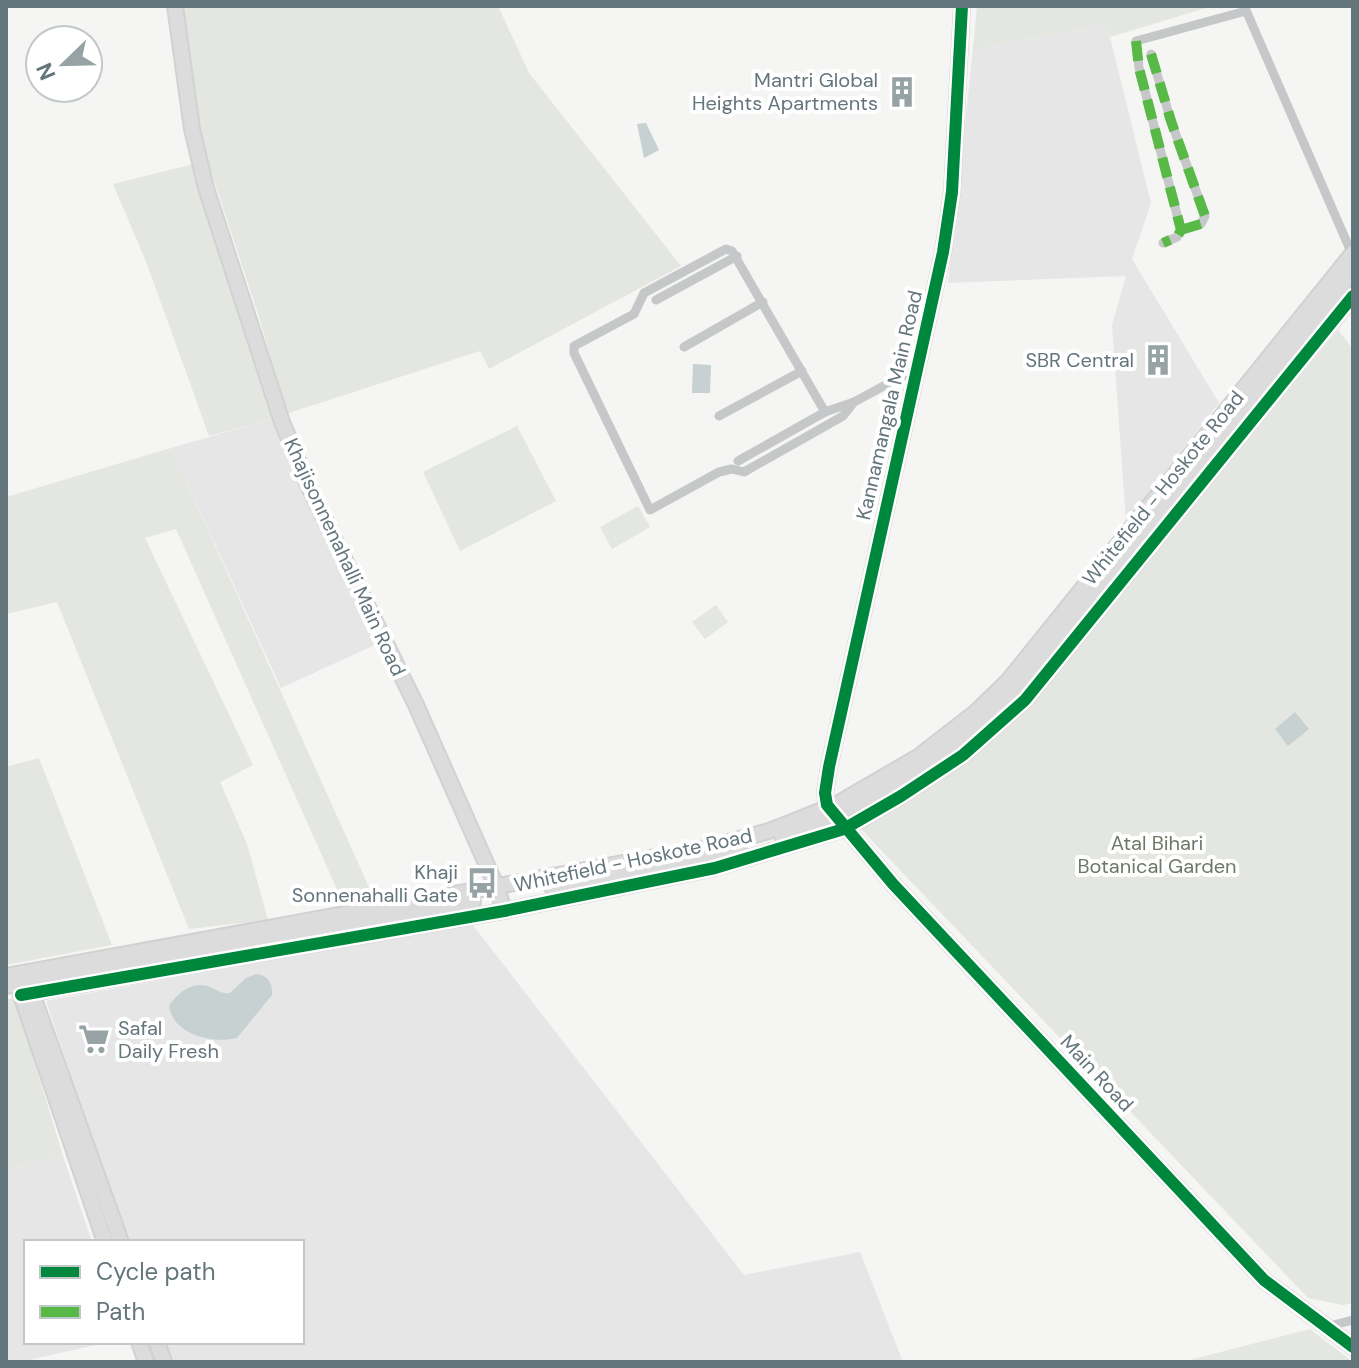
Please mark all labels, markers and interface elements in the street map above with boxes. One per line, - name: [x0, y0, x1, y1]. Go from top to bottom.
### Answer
- north arrow: [24, 24, 104, 104]
- text: N: [30, 59, 63, 85]
- place label: Mantri Global Heights Apartments: [692, 67, 878, 116]
- building icon: Mantri Global Heights Apartments: [885, 75, 919, 109]
- street label: Kannamangala Main Road: [850, 288, 928, 522]
- building icon: SBR Central: [1141, 343, 1175, 377]
- place label: SBR Central: [1025, 347, 1134, 373]
- street label: Whitefield - Hoskote Road: [1076, 385, 1250, 591]
- street label: Khajisonnenahalli Main Road: [278, 434, 412, 680]
- street label: Whitefield - Hoskote Road: [512, 822, 754, 898]
- park label: Atal Bihari Botanical Garden: [1077, 830, 1237, 879]
- place label: Khaji Sonnenahalli Gate: [292, 859, 458, 908]
- bus stop icon: Khaji Sonnenahalli Gate: [465, 866, 499, 900]
- place label: Safal Daily Fresh: [118, 1015, 219, 1064]
- supermarket icon: Safal Daily Fresh: [77, 1022, 111, 1056]
- street label: Main Road: [1055, 1029, 1139, 1117]
- legend: [24, 1240, 304, 1344]
- text: Cycle path: [96, 1256, 215, 1287]
- text: Path: [96, 1296, 145, 1327]

